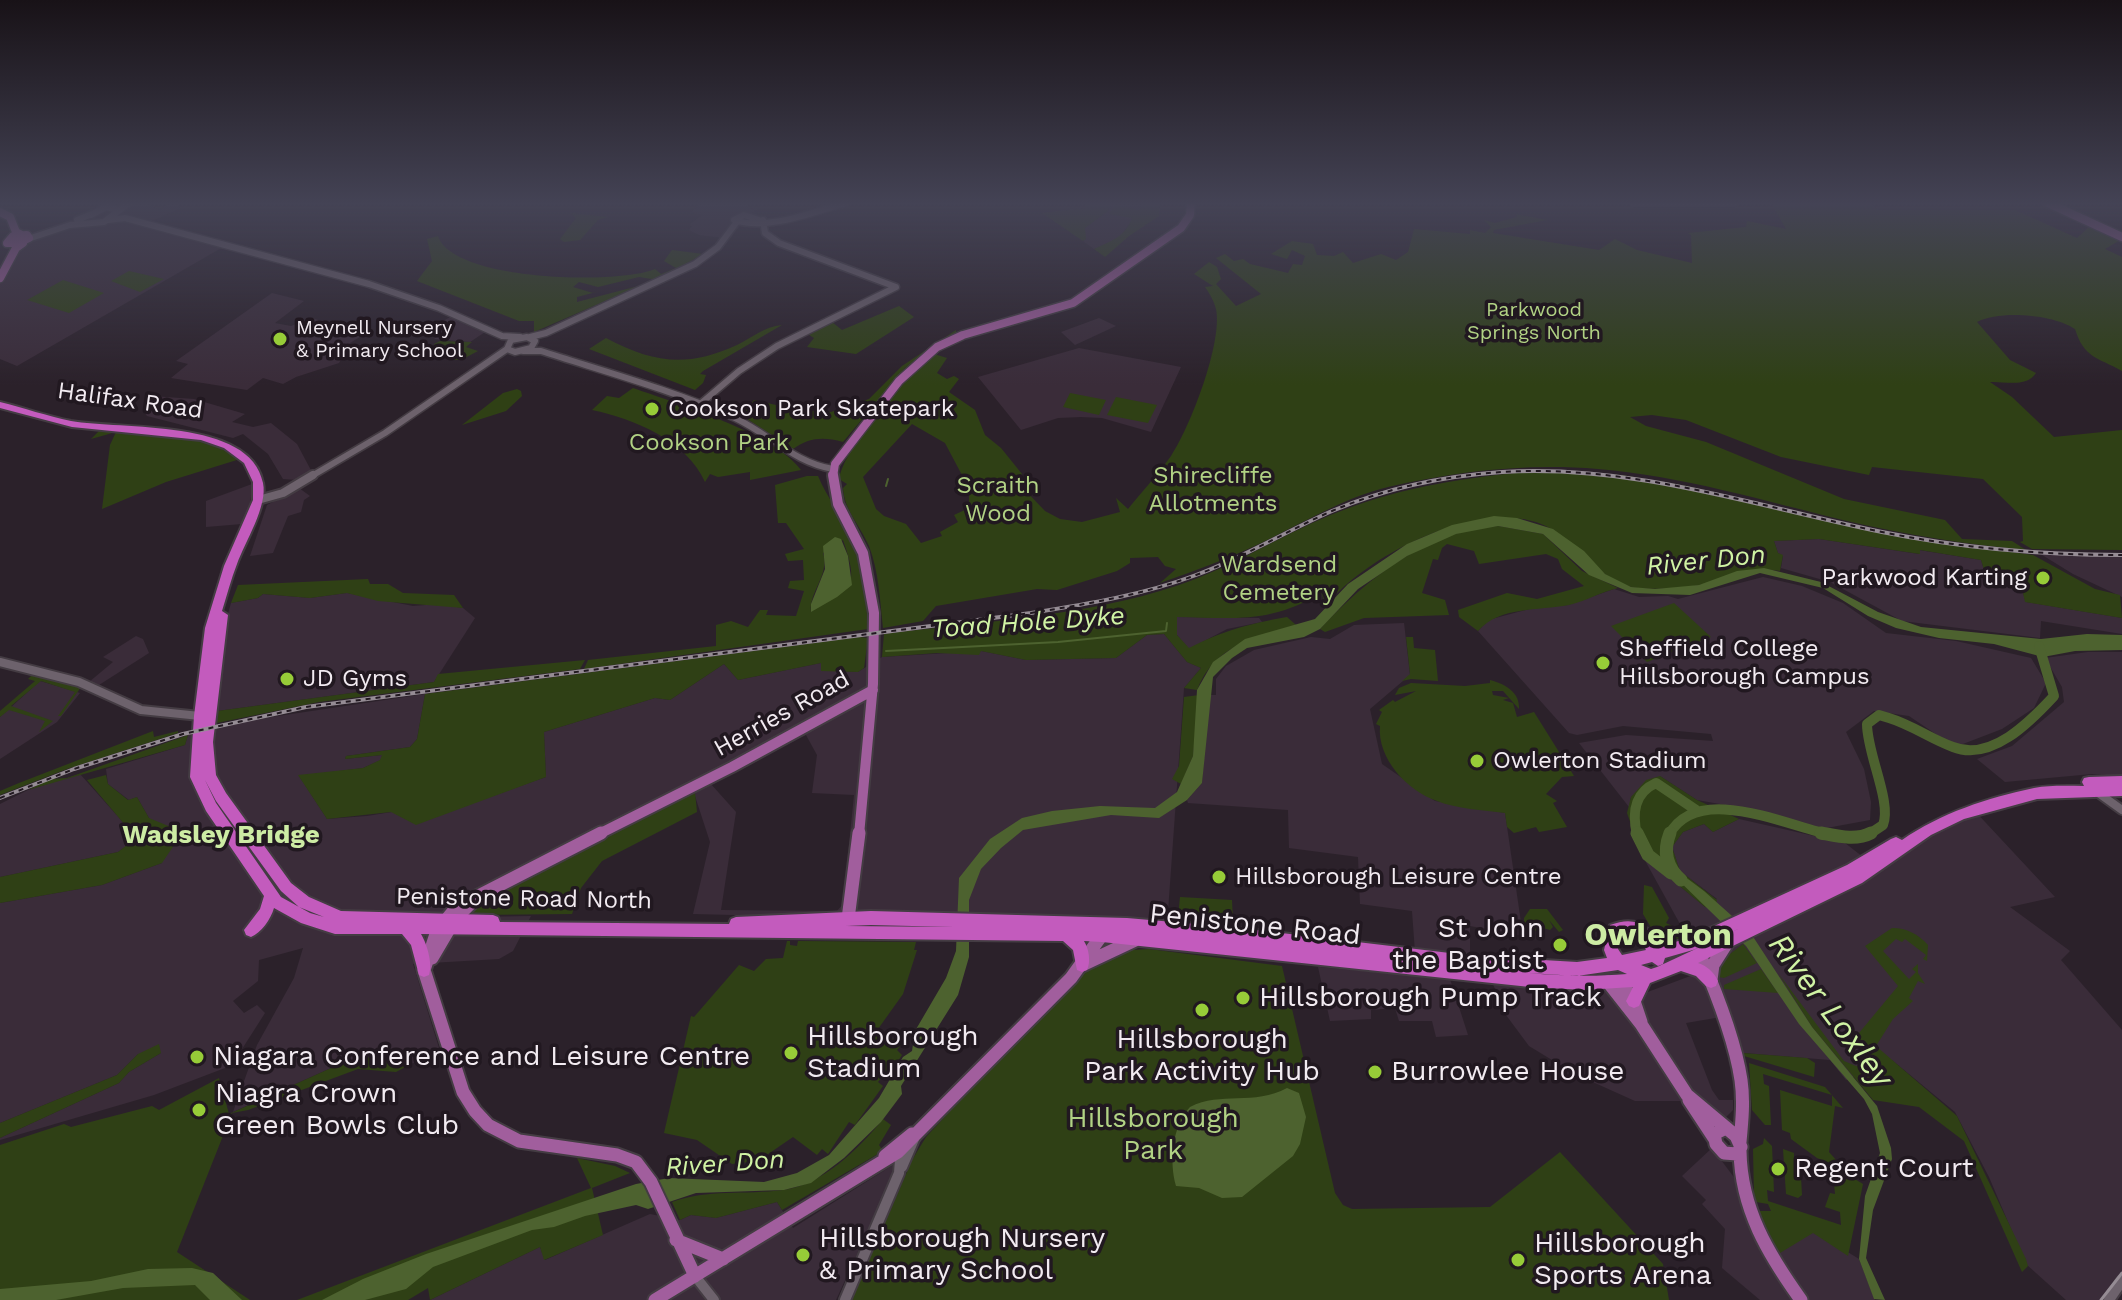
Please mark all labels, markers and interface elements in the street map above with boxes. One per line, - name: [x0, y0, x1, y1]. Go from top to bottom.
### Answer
- park label: Parkwood Springs North: [1467, 298, 1601, 345]
- place label: Meynell Nursery & Primary School: [296, 316, 463, 363]
- marker: Meynell Nursery & Primary School: [271, 330, 289, 348]
- street label: Halifax Road: [55, 377, 205, 425]
- place label: Cookson Park Skatepark: [668, 395, 954, 423]
- marker: Cookson Park Skatepark: [643, 400, 661, 418]
- park label: Cookson Park: [629, 429, 789, 457]
- park label: Shirecliffe Allotments: [1149, 462, 1277, 518]
- park label: Scraith Wood: [956, 472, 1040, 528]
- water label: River Don: [1645, 539, 1767, 583]
- park label: Wardsend Cemetery: [1221, 551, 1337, 607]
- place label: Parkwood Karting: [1822, 564, 2027, 592]
- marker: Parkwood Karting: [2034, 569, 2052, 587]
- water label: Toad Hole Dyke: [930, 601, 1126, 645]
- place label: Sheffield College Hillsborough Campus: [1619, 635, 1870, 691]
- marker: Sheffield College Hillsborough Campus: [1594, 654, 1612, 672]
- place label: JD Gyms: [303, 665, 407, 693]
- street label: Herries Road: [709, 665, 855, 763]
- marker: JD Gyms: [278, 670, 296, 688]
- place label: Owlerton Stadium: [1493, 747, 1707, 775]
- marker: Owlerton Stadium: [1468, 752, 1486, 770]
- district label: Wadsley Bridge: [122, 819, 320, 851]
- place label: Hillsborough Leisure Centre: [1235, 863, 1562, 891]
- marker: Hillsborough Leisure Centre: [1210, 868, 1228, 886]
- street label: Penistone Road North: [396, 882, 652, 916]
- street label: Penistone Road: [1148, 897, 1362, 953]
- place label: St John the Baptist: [1392, 912, 1544, 978]
- district label: Owlerton: [1584, 917, 1732, 955]
- water label: River Loxley: [1760, 927, 1900, 1095]
- marker: St John the Baptist: [1551, 936, 1569, 954]
- place label: Hillsborough Pump Track: [1259, 981, 1602, 1015]
- marker: Hillsborough Pump Track: [1234, 989, 1252, 1007]
- marker: Hillsborough Park Activity Hub: [1193, 1001, 1211, 1019]
- place label: Hillsborough Stadium: [807, 1020, 979, 1086]
- place label: Hillsborough Park Activity Hub: [1084, 1023, 1320, 1089]
- place label: Niagara Conference and Leisure Centre: [213, 1040, 750, 1074]
- marker: Hillsborough Stadium: [782, 1044, 800, 1062]
- marker: Niagara Conference and Leisure Centre: [188, 1048, 206, 1066]
- place label: Burrowlee House: [1391, 1055, 1624, 1089]
- marker: Burrowlee House: [1366, 1063, 1384, 1081]
- place label: Niagra Crown Green Bowls Club: [215, 1077, 459, 1143]
- marker: Niagra Crown Green Bowls Club: [190, 1101, 208, 1119]
- park label: Hillsborough Park: [1067, 1102, 1239, 1168]
- water label: River Don: [664, 1144, 786, 1184]
- place label: Regent Court: [1794, 1152, 1973, 1186]
- marker: Regent Court: [1769, 1160, 1787, 1178]
- place label: Hillsborough Nursery & Primary School: [819, 1222, 1105, 1288]
- place label: Hillsborough Sports Arena: [1534, 1227, 1712, 1293]
- marker: Hillsborough Nursery & Primary School: [794, 1246, 812, 1264]
- marker: Hillsborough Sports Arena: [1509, 1251, 1527, 1269]

